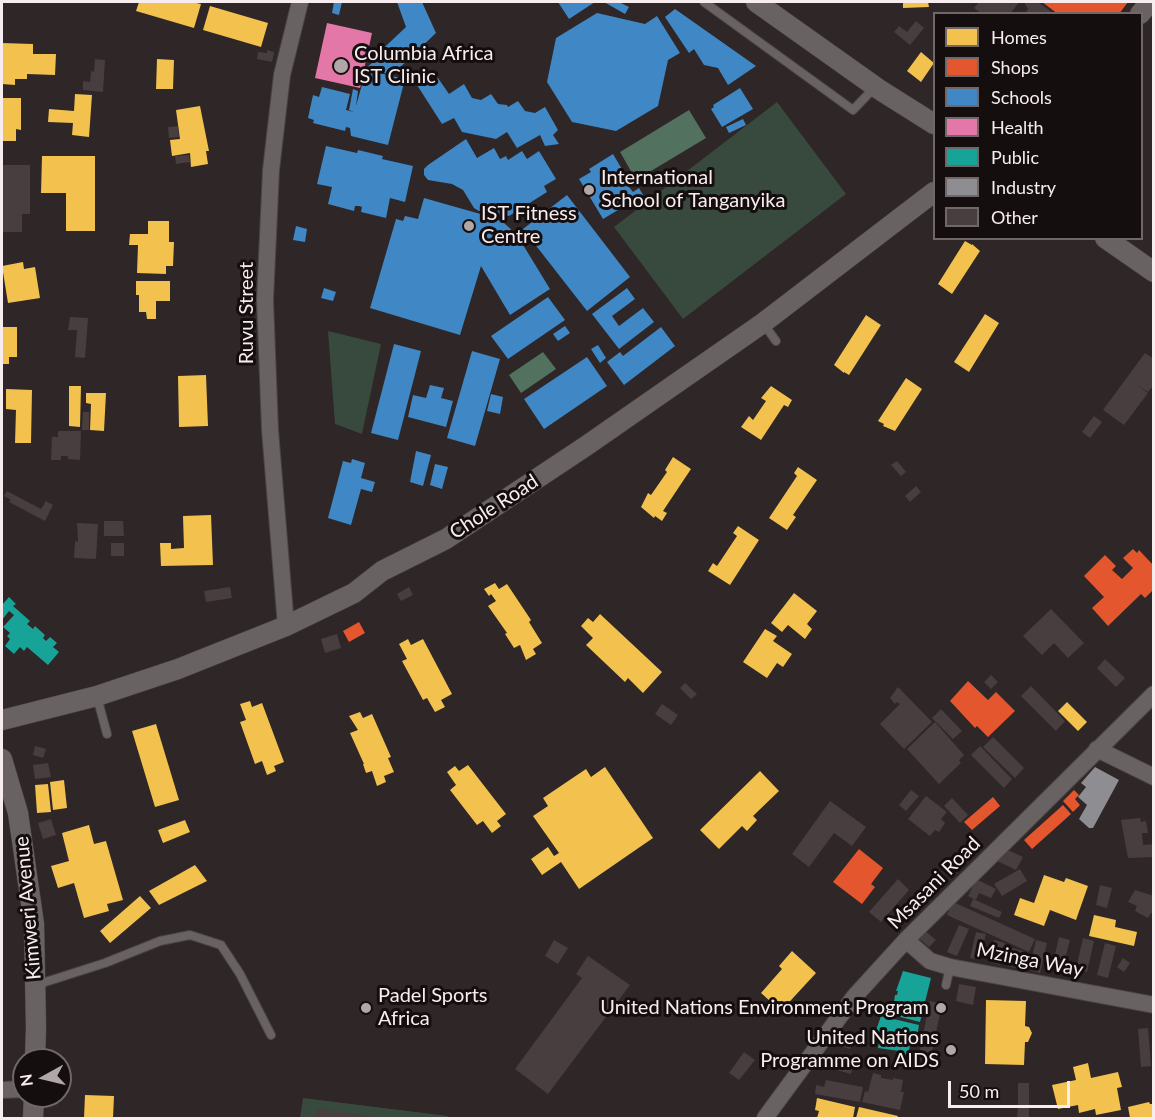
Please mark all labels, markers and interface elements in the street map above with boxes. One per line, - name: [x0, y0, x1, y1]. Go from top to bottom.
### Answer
- legend: [933, 12, 1143, 240]
- text: Homes: [991, 26, 1047, 48]
- place label: Columbia Africa IST Clinic: [354, 42, 494, 89]
- text: Shops: [991, 56, 1039, 78]
- marker: Columbia Africa IST Clinic: [332, 57, 350, 75]
- text: Schools: [991, 86, 1052, 108]
- text: Health: [991, 116, 1044, 138]
- text: Public: [991, 146, 1039, 168]
- place label: International School of Tanganyika: [601, 166, 785, 213]
- text: Industry: [991, 176, 1056, 198]
- marker: International School of Tanganyika: [582, 183, 596, 197]
- place label: IST Fitness Centre: [481, 202, 577, 249]
- text: Other: [991, 206, 1038, 228]
- marker: IST Fitness Centre: [462, 219, 476, 233]
- street label: Ruvu Street: [235, 262, 259, 364]
- street label: Chole Road: [445, 470, 543, 544]
- street label: Msasani Road: [883, 832, 985, 934]
- street label: Kimweri Avenue: [10, 835, 46, 981]
- street label: Mzinga Way: [975, 938, 1085, 982]
- place label: Padel Sports Africa: [378, 984, 488, 1031]
- place label: United Nations Environment Program: [600, 996, 929, 1020]
- marker: Padel Sports Africa: [359, 1001, 373, 1015]
- marker: United Nations Environment Program: [934, 1001, 948, 1015]
- place label: United Nations Programme on AIDS: [760, 1026, 939, 1073]
- marker: United Nations Programme on AIDS: [944, 1043, 958, 1057]
- north arrow: [12, 1048, 72, 1108]
- scale bar: [951, 1069, 1072, 1107]
- text: N: [15, 1073, 36, 1088]
- text: 50 m: [959, 1080, 999, 1102]

